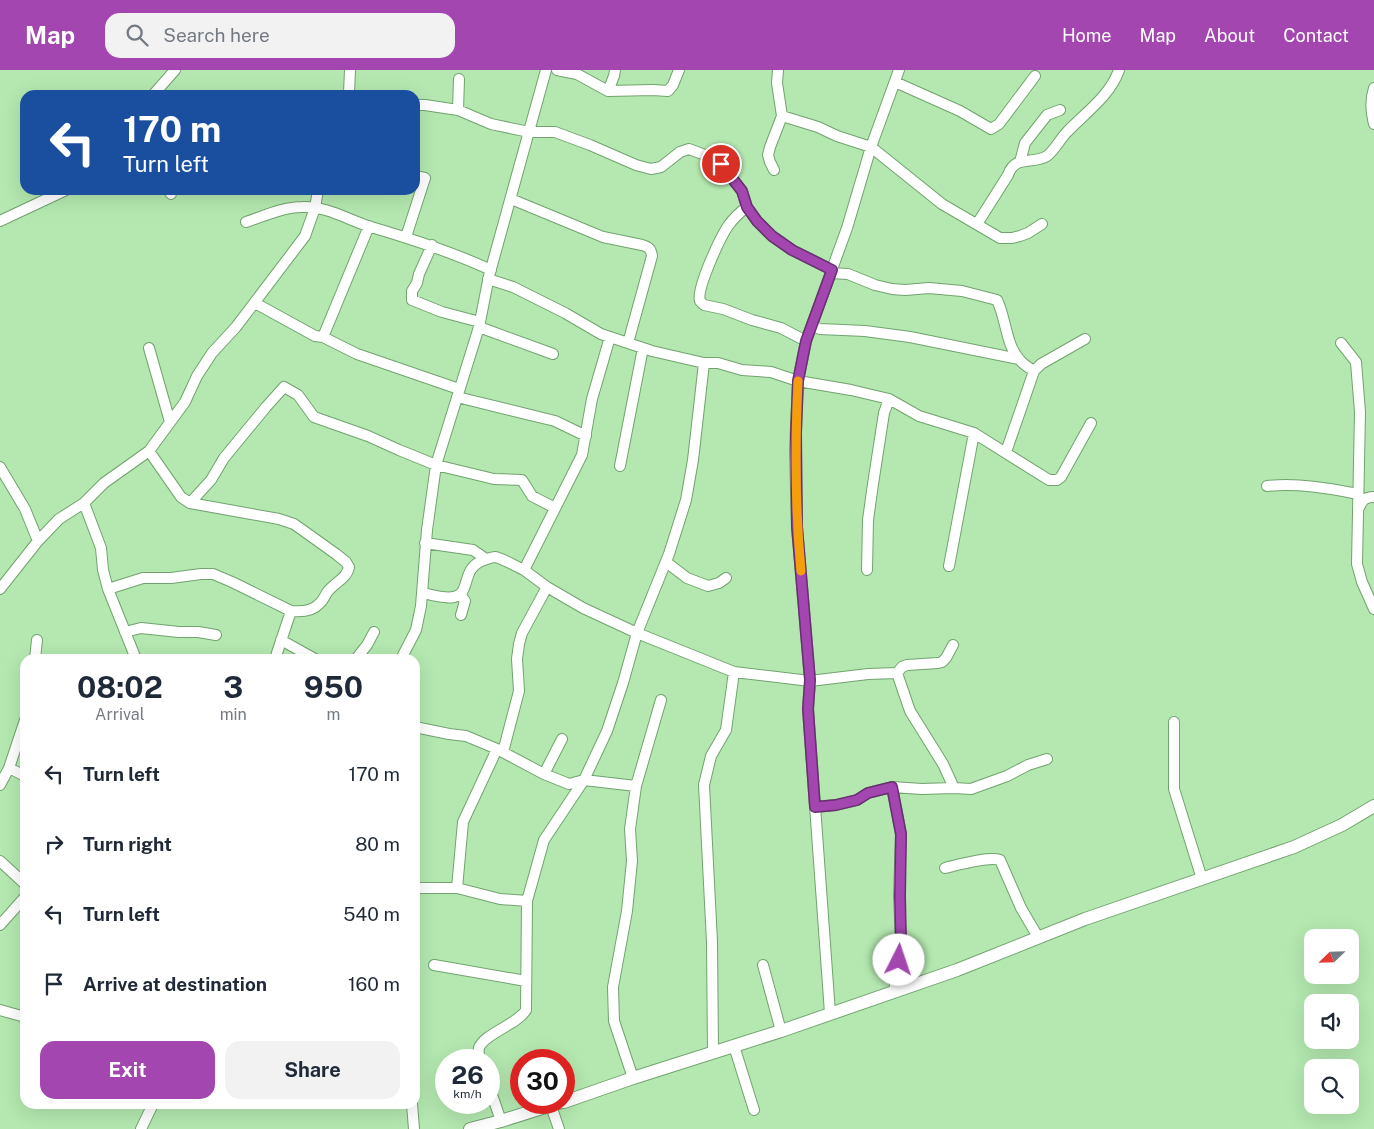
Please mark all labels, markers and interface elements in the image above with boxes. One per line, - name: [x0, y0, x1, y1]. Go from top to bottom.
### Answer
- search box: [105, 13, 455, 58]
- text: Map: [25, 21, 75, 49]
- icon: search: [123, 21, 151, 49]
- text: Search here: [163, 24, 270, 46]
- text: Home: [1062, 25, 1112, 46]
- text: Map: [1140, 25, 1176, 46]
- text: About: [1204, 25, 1255, 46]
- text: Contact: [1283, 25, 1349, 46]
- text: 170 m: [123, 109, 221, 150]
- icon: left: [40, 110, 105, 175]
- pin: [700, 143, 742, 185]
- icon: arrive: [707, 150, 735, 178]
- text: Turn left: [123, 151, 209, 177]
- text: 08:02: [77, 669, 163, 705]
- text: 3: [223, 669, 243, 705]
- text: 950: [304, 669, 363, 705]
- text: Arrival: [95, 705, 145, 724]
- text: min: [220, 705, 247, 724]
- text: m: [326, 705, 340, 724]
- icon: left: [40, 760, 68, 788]
- text: Turn left: [83, 763, 160, 785]
- text: 170 m: [349, 763, 400, 785]
- icon: right: [40, 830, 68, 858]
- text: Turn right: [83, 833, 172, 855]
- text: 80 m: [355, 833, 400, 855]
- icon: left: [40, 900, 68, 928]
- text: Turn left: [83, 903, 160, 925]
- text: 540 m: [343, 903, 400, 925]
- north arrow: [1304, 929, 1359, 984]
- map controls: [1304, 929, 1359, 1114]
- position arrow: [872, 933, 924, 985]
- icon: arrive: [40, 970, 68, 998]
- text: Arrive at destination: [83, 973, 267, 995]
- text: 160 m: [348, 973, 400, 995]
- button: sound: [1304, 994, 1359, 1049]
- button: Exit: [40, 1041, 215, 1099]
- button: Share: [225, 1041, 400, 1099]
- speed limit sign: 30: [510, 1049, 575, 1114]
- button: search: [1304, 1059, 1359, 1114]
- text: 26: [451, 1060, 484, 1090]
- text: km/h: [453, 1087, 482, 1101]

